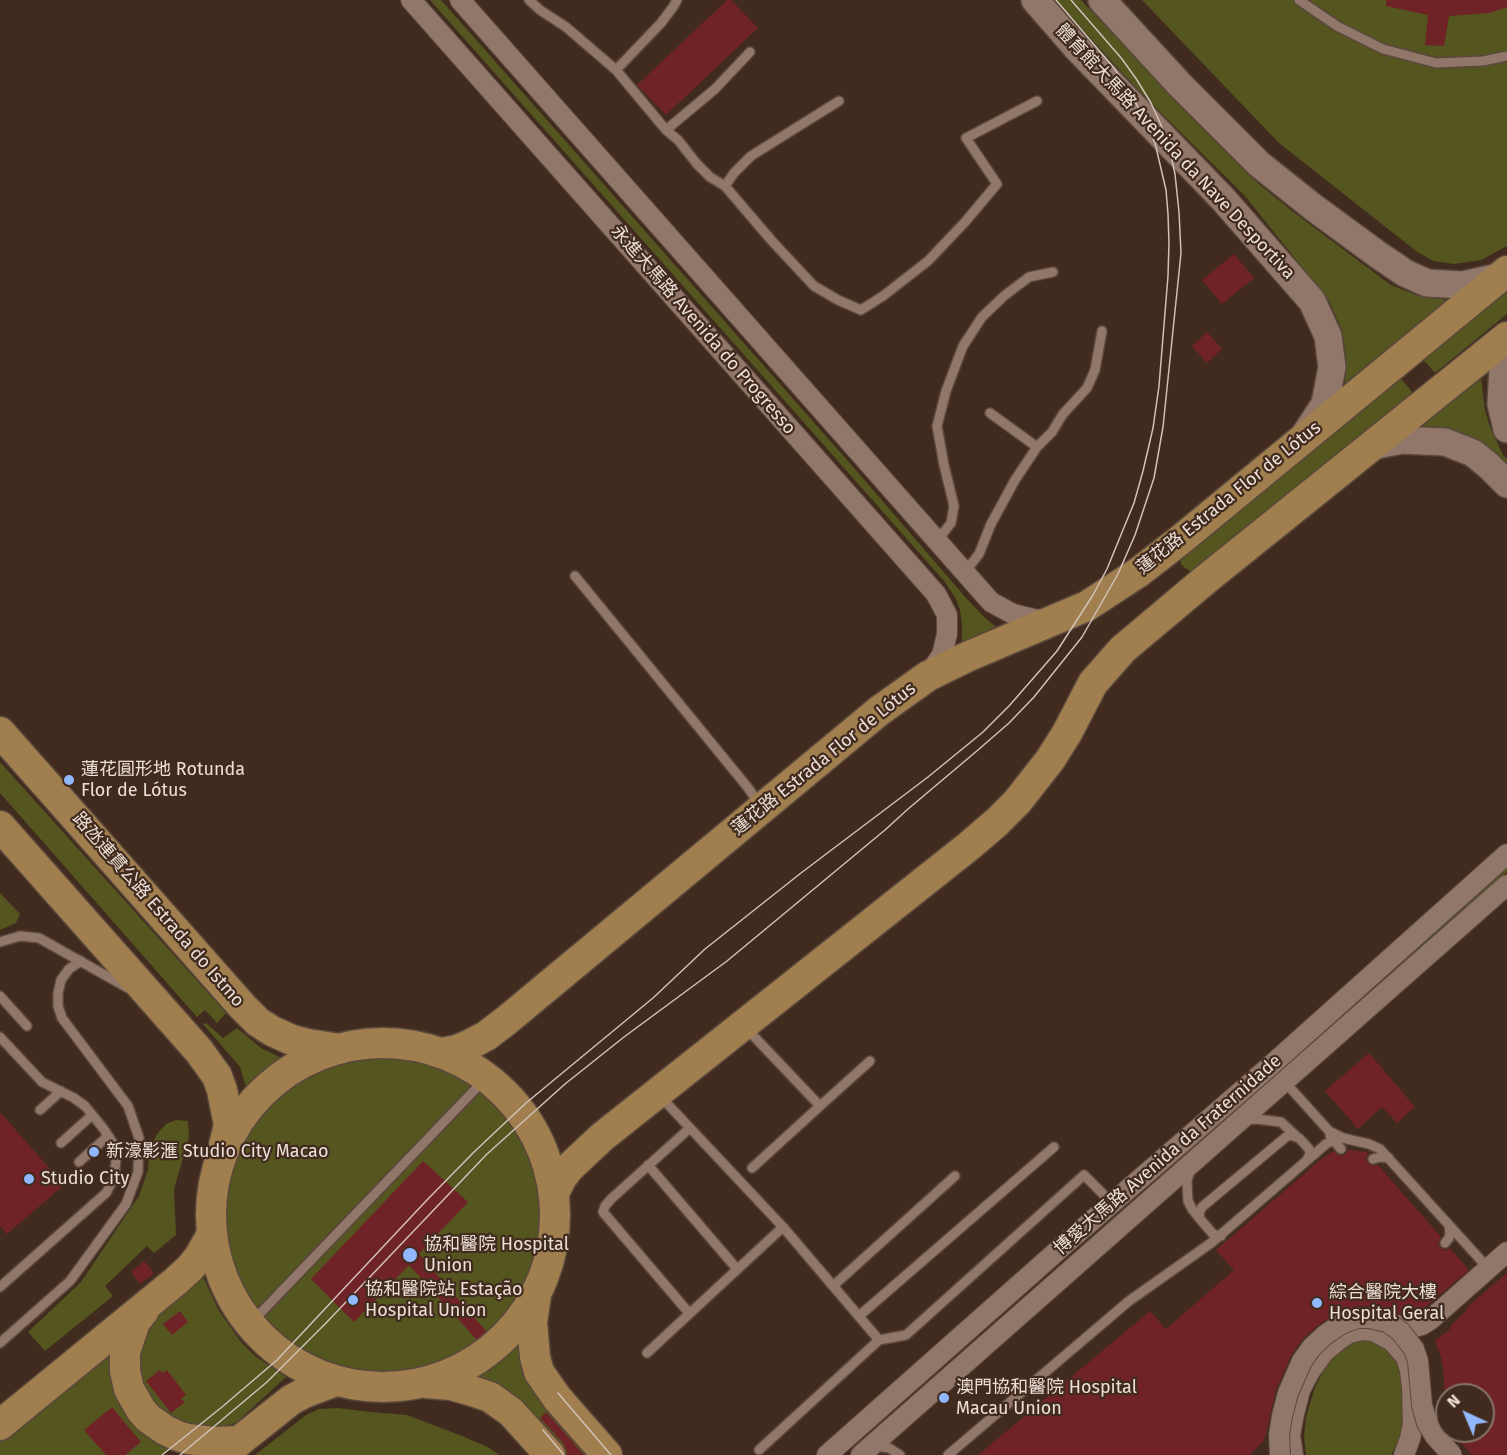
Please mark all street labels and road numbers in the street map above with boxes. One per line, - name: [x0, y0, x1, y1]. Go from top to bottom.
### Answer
- street label: 體育館大馬路 Avenida da Nave Desportiva: [1051, 20, 1299, 284]
- street label: 永進大馬路 Avenida do Progresso: [606, 221, 800, 439]
- street label: 蓮花路 Estrada Flor de Lótus: [1133, 417, 1325, 579]
- street label: 蓮花路 Estrada Flor de Lótus: [728, 678, 920, 840]
- street label: 路氹連貫公路 Estrada do Istmo: [68, 808, 248, 1012]
- street label: 博愛大馬路 Avenida da Fraternidade: [1050, 1050, 1286, 1260]

